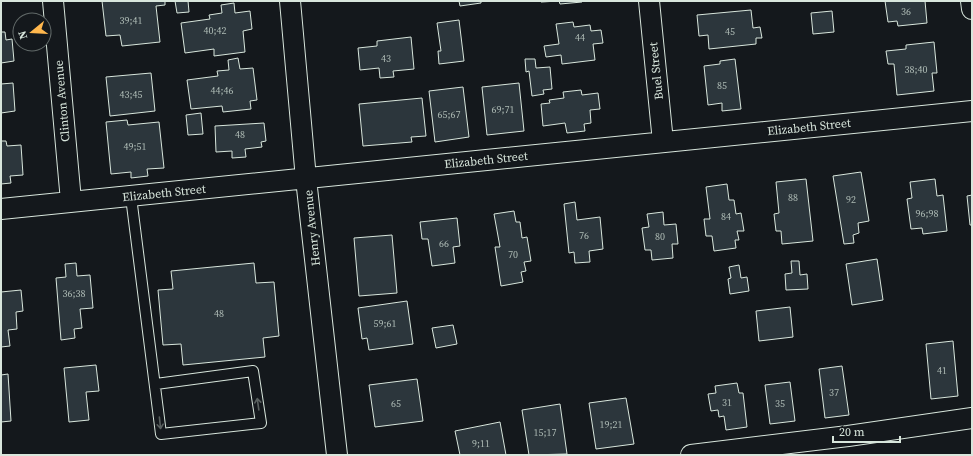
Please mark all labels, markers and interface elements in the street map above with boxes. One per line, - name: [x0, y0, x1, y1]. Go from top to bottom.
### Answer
- house number: 36: [901, 5, 911, 18]
- north arrow: [12, 12, 52, 52]
- house number: 39;41: [120, 14, 143, 27]
- house number: 40;42: [204, 24, 227, 37]
- house number: 45: [725, 25, 735, 38]
- text: N: [15, 29, 31, 41]
- house number: 44: [575, 31, 585, 44]
- street label: Buel Street: [645, 41, 667, 100]
- house number: 43: [381, 52, 391, 65]
- street label: Clinton Avenue: [50, 60, 74, 142]
- house number: 38;40: [905, 63, 928, 76]
- house number: 85: [717, 79, 727, 92]
- house number: 44;46: [211, 84, 234, 97]
- house number: 43;45: [120, 88, 143, 101]
- house number: 69;71: [492, 103, 515, 116]
- house number: 65;67: [438, 108, 461, 121]
- street label: Elizabeth Street: [766, 115, 852, 139]
- house number: 48: [235, 128, 245, 141]
- house number: 49;51: [124, 140, 147, 153]
- street label: Elizabeth Street: [443, 148, 529, 172]
- street label: Elizabeth Street: [121, 181, 207, 205]
- street label: Henry Avenue: [300, 189, 324, 267]
- house number: 88: [788, 191, 798, 204]
- house number: 92: [846, 193, 856, 206]
- house number: 96;98: [916, 207, 939, 220]
- house number: 84: [721, 210, 731, 223]
- house number: 76: [579, 229, 589, 242]
- house number: 80: [655, 230, 665, 243]
- house number: 66: [439, 237, 449, 250]
- house number: 70: [508, 248, 518, 261]
- house number: 36;38: [63, 287, 86, 300]
- house number: 48: [214, 307, 224, 320]
- house number: 59;61: [374, 317, 397, 330]
- house number: 41: [937, 364, 947, 377]
- house number: 37: [829, 386, 839, 399]
- house number: 31: [722, 396, 732, 409]
- house number: 65: [391, 397, 401, 410]
- house number: 35: [775, 397, 785, 410]
- one-way arrow: [254, 398, 262, 411]
- one-way arrow: [156, 416, 164, 429]
- house number: 19;21: [600, 418, 623, 431]
- scale bar: [833, 418, 900, 444]
- text: 20 m: [839, 424, 865, 440]
- house number: 15;17: [534, 426, 557, 439]
- house number: 9;11: [472, 437, 490, 450]

